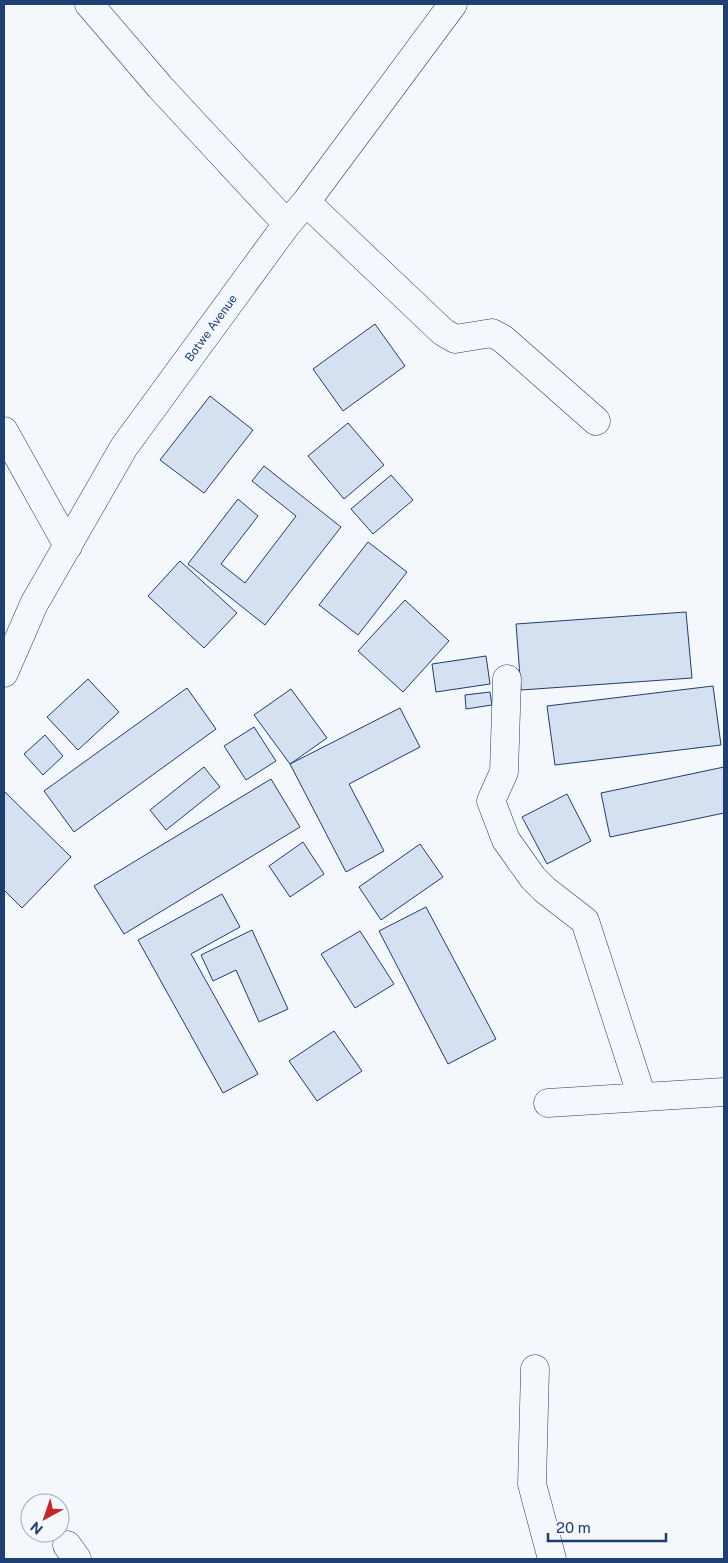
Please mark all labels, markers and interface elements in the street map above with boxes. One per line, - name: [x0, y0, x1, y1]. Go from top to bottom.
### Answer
- street label: Botwe Avenue: [182, 292, 240, 364]
- north arrow: [20, 1493, 70, 1543]
- scale bar: [548, 1510, 666, 1542]
- text: N: [27, 1518, 46, 1538]
- text: 20 m: [556, 1519, 591, 1536]

